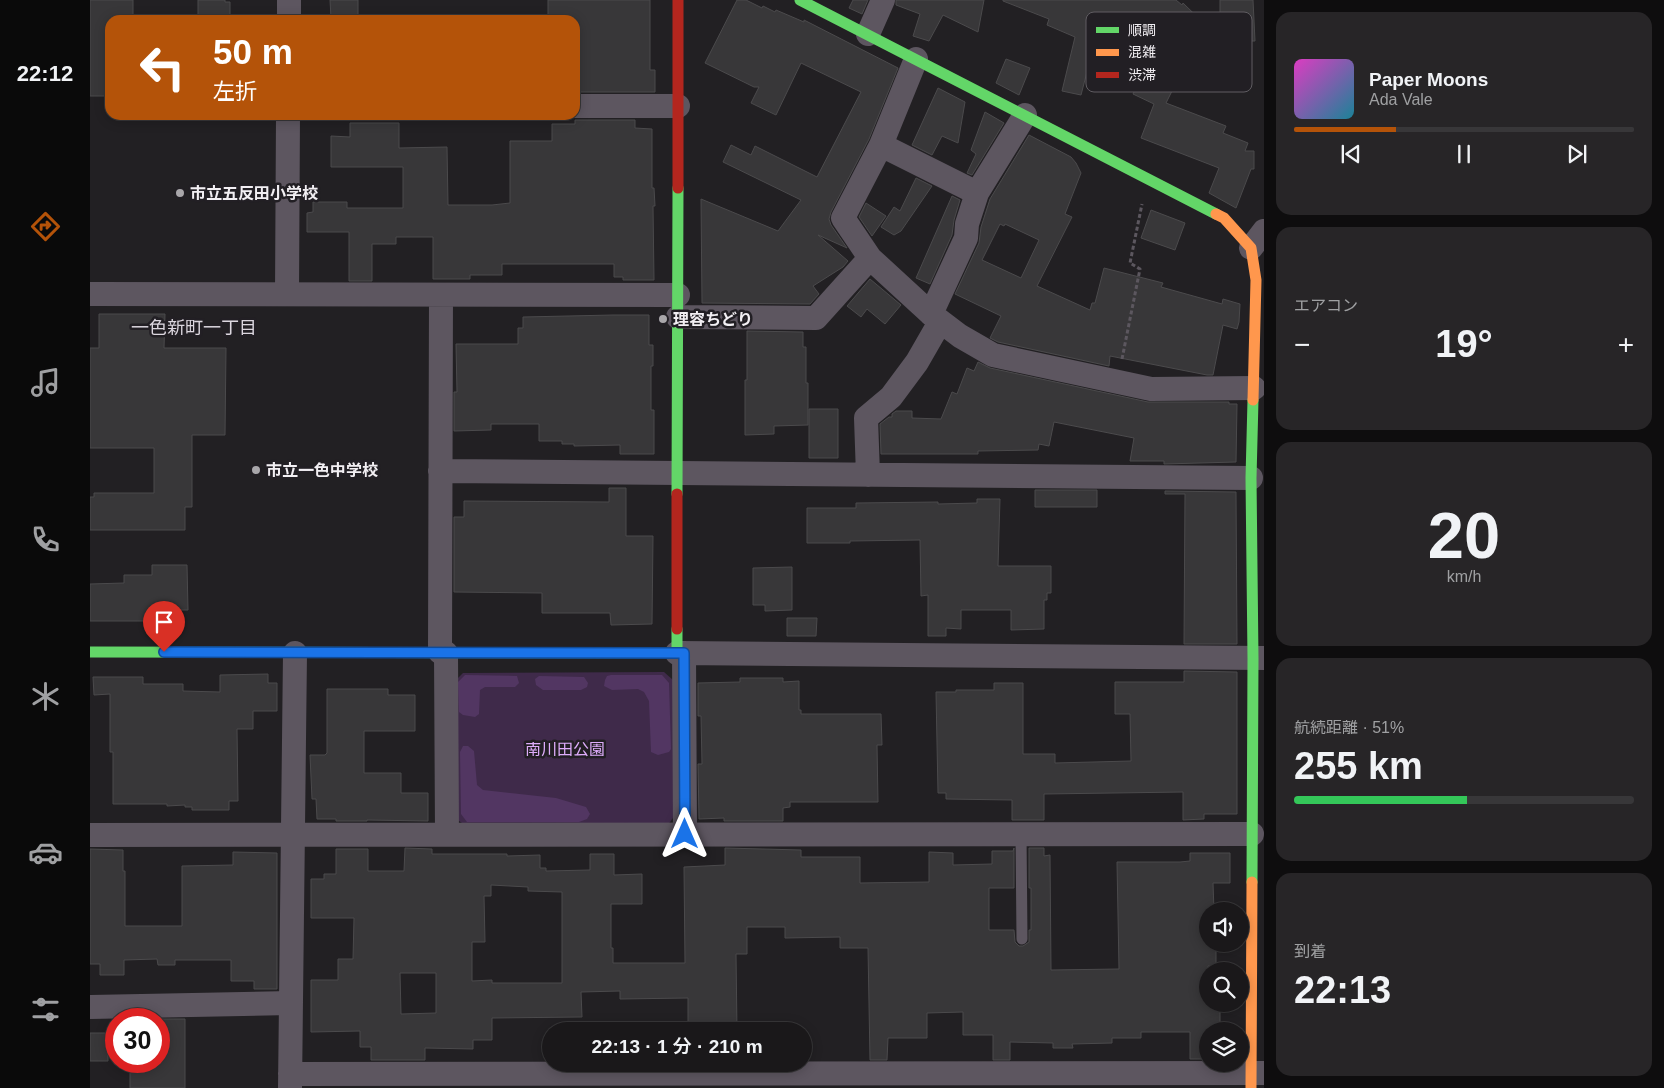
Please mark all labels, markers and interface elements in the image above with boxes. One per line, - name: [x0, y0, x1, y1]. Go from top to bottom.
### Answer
- legend: [1086, 12, 1252, 92]
- text: 順調: [1128, 22, 1156, 38]
- text: 50 m: [213, 32, 293, 71]
- icon: left: [130, 35, 195, 100]
- text: 混雑: [1128, 44, 1156, 60]
- text: 22:12: [17, 61, 73, 86]
- text: 渋滞: [1128, 67, 1156, 83]
- text: Paper Moons: [1369, 69, 1488, 90]
- text: 左折: [213, 79, 257, 104]
- text: Ada Vale: [1369, 91, 1433, 108]
- icon: previous: [1337, 140, 1365, 168]
- icon: pause: [1450, 140, 1478, 168]
- icon: next: [1563, 140, 1591, 168]
- place label: 市立五反田小学校: [190, 185, 318, 202]
- marker: 市立五反田小学校: [174, 187, 186, 199]
- icon: directions: [28, 209, 63, 244]
- text: エアコン: [1294, 297, 1358, 314]
- place label: 理容ちどり: [673, 311, 753, 328]
- marker: 理容ちどり: [657, 313, 669, 325]
- district label: 一色新町一丁目: [131, 318, 257, 338]
- text: 19°: [1435, 323, 1493, 365]
- text: −: [1294, 329, 1310, 360]
- text: +: [1618, 329, 1634, 360]
- icon: music: [28, 365, 63, 400]
- place label: 市立一色中学校: [266, 462, 378, 479]
- marker: 市立一色中学校: [250, 464, 262, 476]
- text: 20: [1428, 499, 1500, 572]
- icon: phone: [28, 522, 63, 557]
- text: km/h: [1447, 568, 1481, 585]
- pin: [143, 601, 185, 652]
- icon: arrive: [150, 608, 178, 636]
- icon: climate: [28, 679, 63, 714]
- text: 航続距離 · 51%: [1294, 719, 1404, 736]
- park label: 南川田公園: [525, 741, 605, 758]
- text: 255 km: [1294, 745, 1423, 787]
- position arrow: [658, 807, 710, 859]
- icon: car: [28, 835, 63, 870]
- map controls: [1199, 902, 1249, 1072]
- button: sound: [1199, 902, 1249, 952]
- text: 到着: [1294, 943, 1326, 960]
- button: search: [1199, 962, 1249, 1012]
- text: 22:13: [1294, 969, 1391, 1011]
- icon: filters: [28, 992, 63, 1027]
- speed limit sign: 30: [105, 1008, 170, 1073]
- button: layers: [1199, 1022, 1249, 1072]
- text: 22:13 · 1 分 · 210 m: [591, 1036, 763, 1057]

